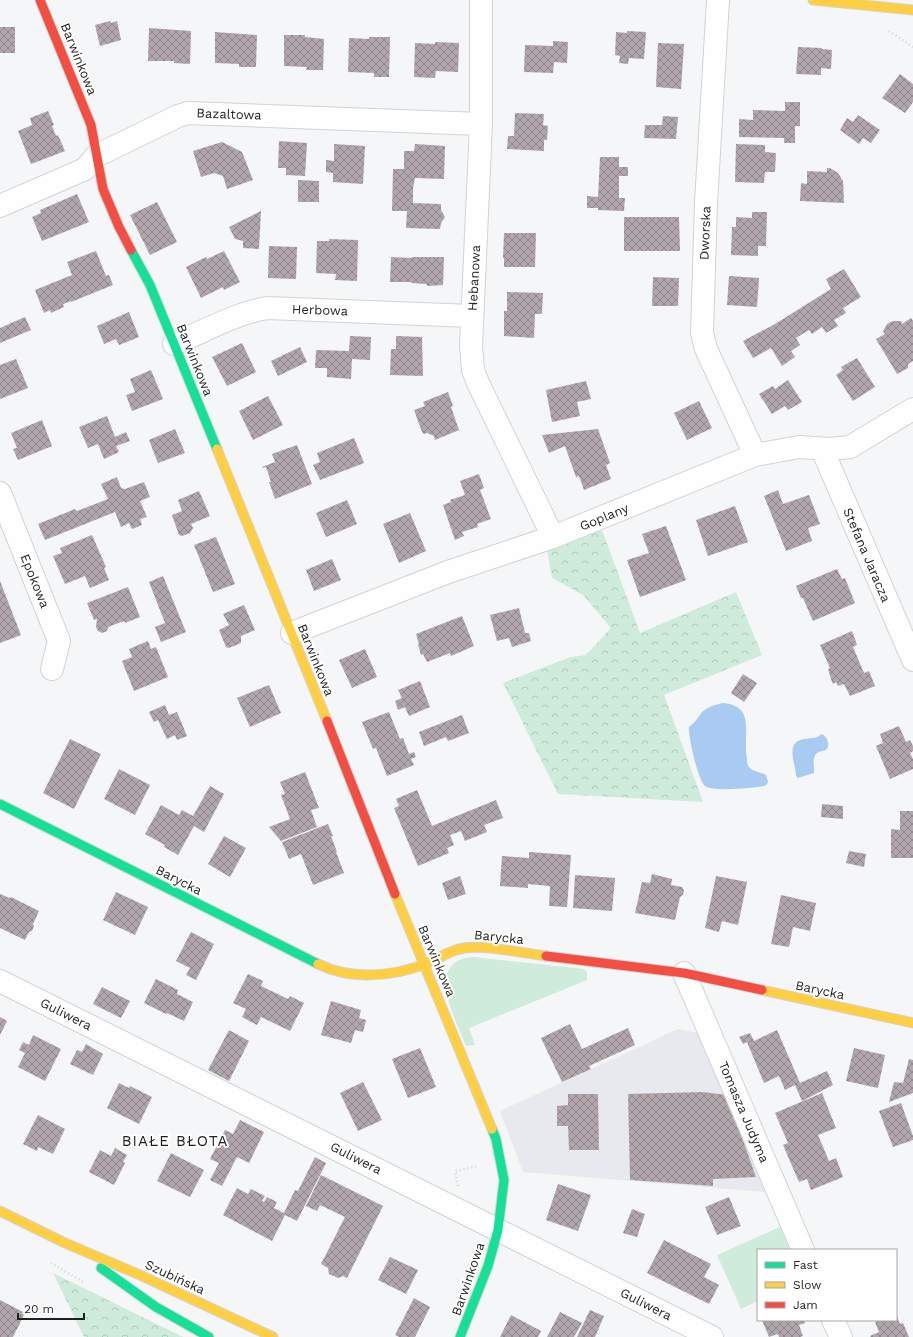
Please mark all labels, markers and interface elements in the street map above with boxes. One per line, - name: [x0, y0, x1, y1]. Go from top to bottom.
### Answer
- street label: Barwinkowa: [58, 21, 100, 98]
- street label: Bazaltowa: [196, 105, 262, 123]
- street label: Dworska: [697, 205, 713, 260]
- street label: Hebanowa: [465, 244, 483, 311]
- street label: Herbowa: [292, 302, 349, 318]
- street label: Barwinkowa: [174, 322, 216, 399]
- street label: Goplany: [577, 500, 631, 534]
- street label: Stefana Jaracza: [840, 506, 894, 605]
- street label: Epokowa: [17, 552, 53, 611]
- street label: Barwinkowa: [295, 622, 337, 699]
- street label: Barycka: [153, 862, 205, 898]
- street label: Barwinkowa: [415, 923, 459, 1000]
- street label: Barycka: [473, 927, 525, 947]
- street label: Barycka: [794, 977, 847, 1003]
- street label: Guliwera: [38, 995, 95, 1034]
- street label: Tomasza Judyma: [716, 1059, 772, 1166]
- district label: BIAŁE BŁOTA: [122, 1132, 228, 1150]
- street label: Guliwera: [328, 1139, 385, 1178]
- street label: Barwinkowa: [448, 1240, 488, 1318]
- legend: [757, 1249, 897, 1321]
- street label: Szubińska: [143, 1257, 208, 1298]
- text: Fast: [793, 1258, 818, 1272]
- text: Slow: [793, 1278, 821, 1292]
- street label: Guliwera: [618, 1285, 675, 1324]
- scale bar: [18, 1295, 84, 1321]
- text: Jam: [793, 1298, 818, 1312]
- text: 20 m: [24, 1302, 54, 1316]

